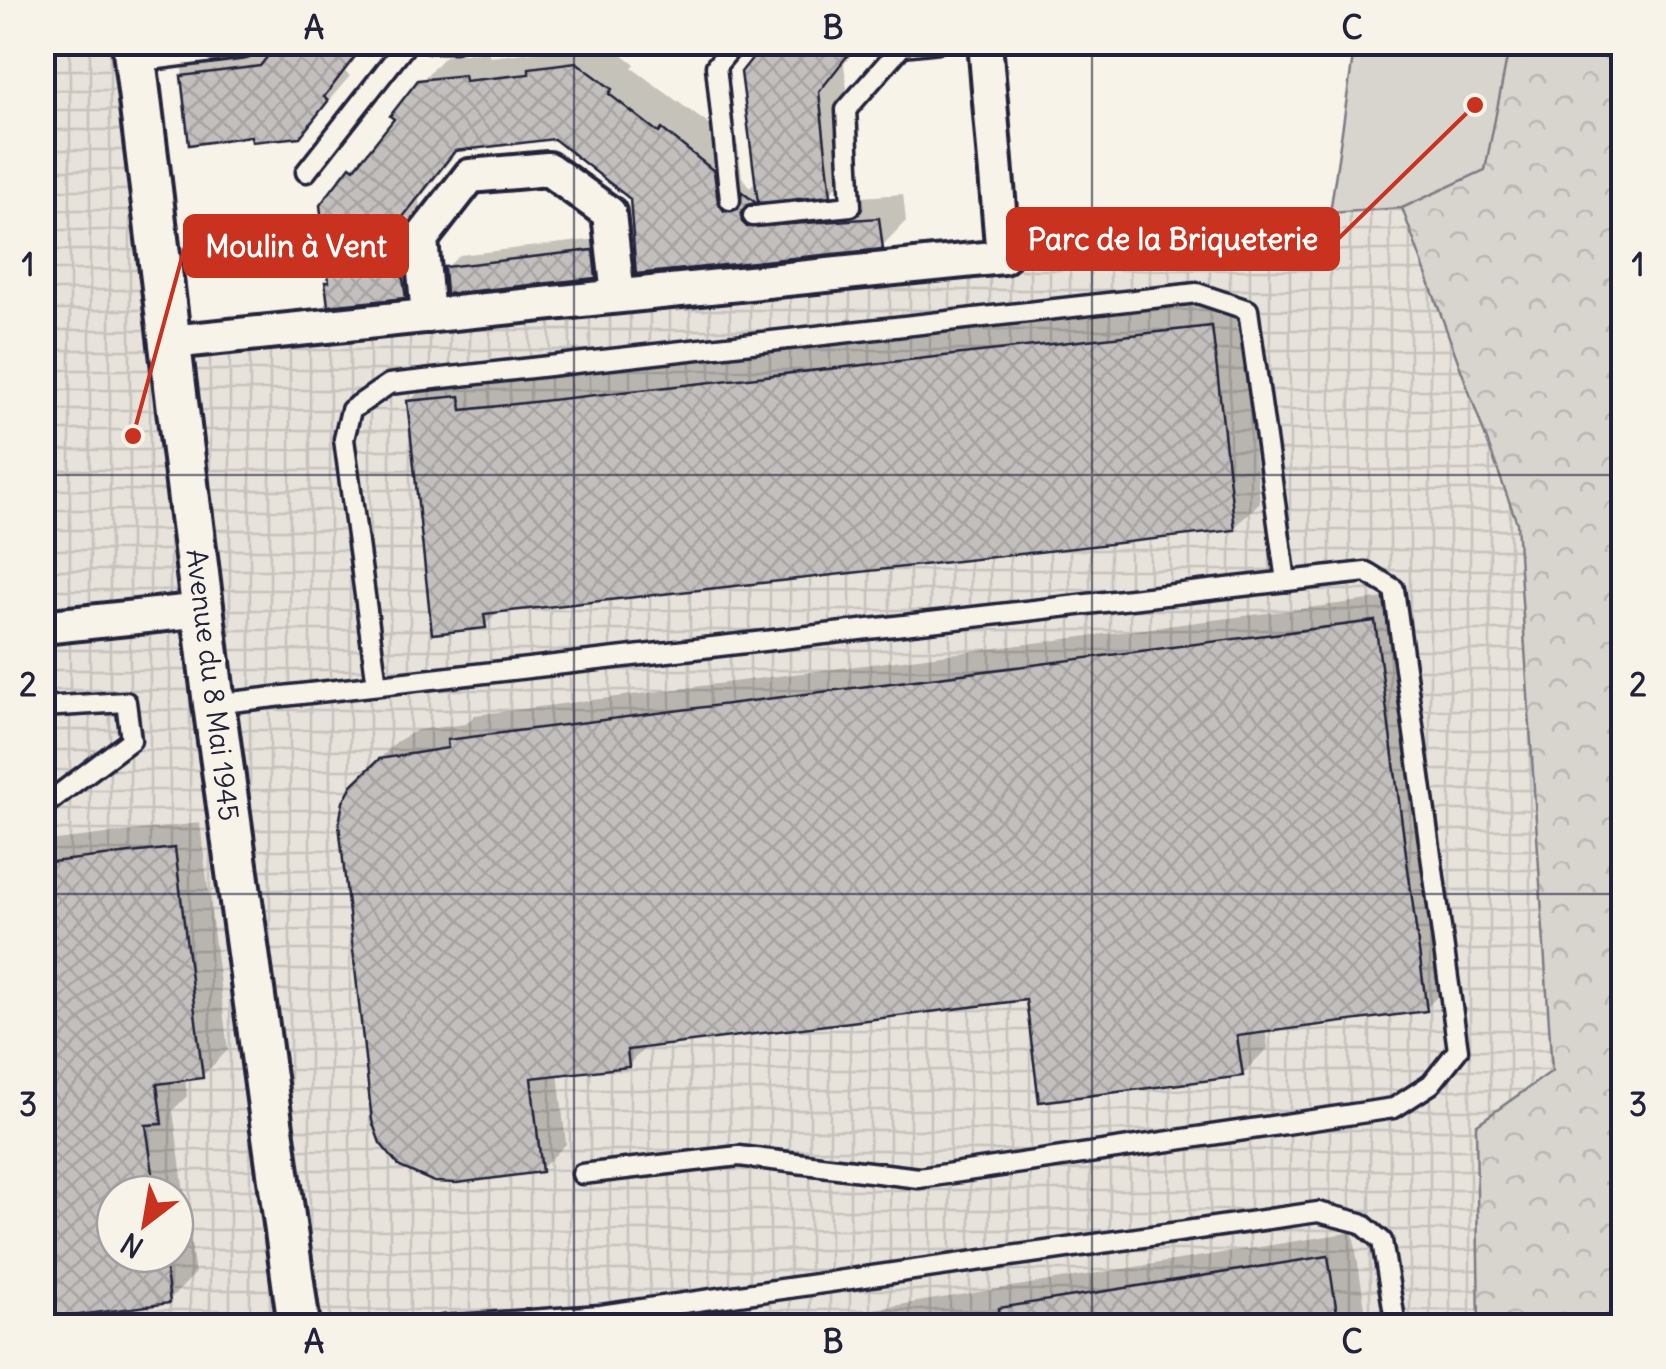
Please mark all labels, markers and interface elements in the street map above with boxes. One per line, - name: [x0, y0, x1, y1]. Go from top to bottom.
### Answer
- text: A: [304, 7, 324, 48]
- text: B: [823, 7, 843, 48]
- text: C: [1341, 7, 1363, 48]
- callout: Parc de la Briqueterie: [1008, 209, 1338, 269]
- callout: Moulin à Vent: [185, 216, 407, 276]
- text: Parc de la Briqueterie: [1028, 220, 1318, 258]
- text: Moulin à Vent: [205, 227, 387, 265]
- text: 1: [22, 244, 34, 285]
- text: 1: [1632, 244, 1644, 285]
- street label: Avenue du 8 Mai 1945: [178, 547, 248, 823]
- text: 2: [19, 664, 37, 705]
- text: 2: [1629, 664, 1647, 705]
- text: 3: [19, 1084, 37, 1125]
- text: 3: [1629, 1084, 1647, 1125]
- north arrow: [95, 1174, 195, 1274]
- text: N: [115, 1225, 150, 1266]
- text: A: [304, 1321, 324, 1362]
- text: B: [823, 1321, 843, 1362]
- text: C: [1341, 1321, 1363, 1362]

